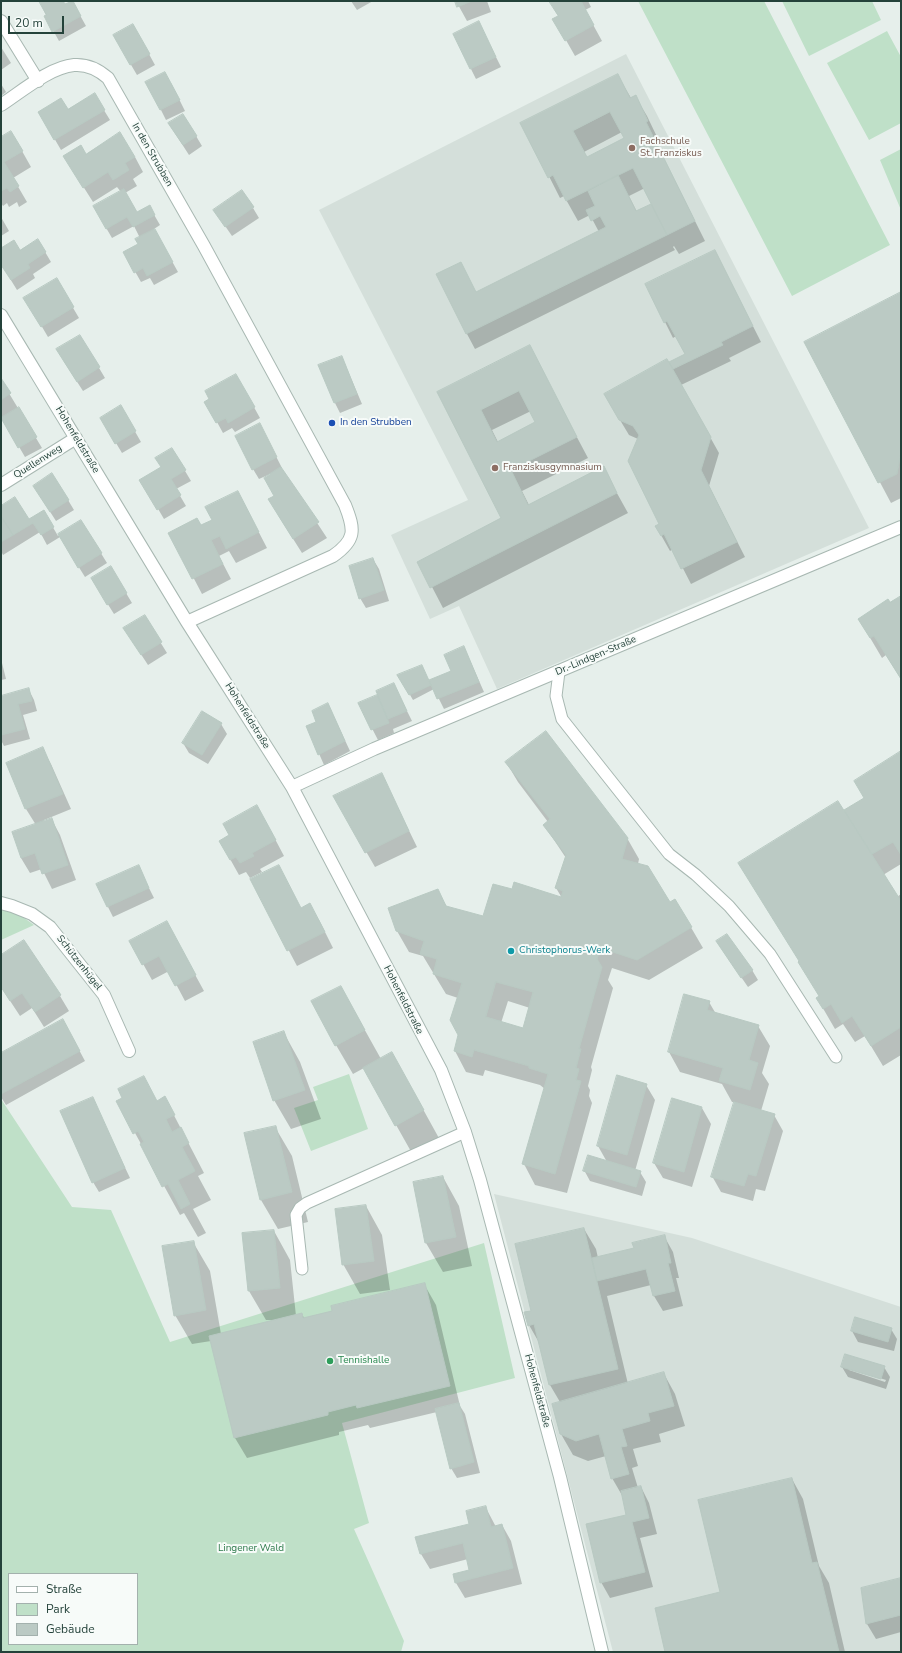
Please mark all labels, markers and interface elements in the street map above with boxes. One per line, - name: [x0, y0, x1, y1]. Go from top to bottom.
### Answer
- scale bar: [10, 8, 66, 34]
- text: 20 m: [15, 15, 43, 31]
- street label: In den Strubben: [129, 121, 175, 189]
- place label: Fachschule St. Franziskus: [640, 136, 702, 160]
- marker: Fachschule St. Franziskus: [627, 143, 637, 153]
- street label: Hohenfeldstraße: [52, 404, 102, 476]
- place label: In den Strubben: [340, 417, 412, 429]
- marker: In den Strubben: [327, 418, 337, 428]
- street label: Quellenweg: [12, 442, 64, 482]
- place label: Franziskusgymnasium: [503, 462, 602, 474]
- marker: Franziskusgymnasium: [490, 463, 500, 473]
- street label: Dr.-Lindgen-Straße: [554, 633, 638, 679]
- street label: Hohenfeldstraße: [222, 681, 272, 751]
- street label: Schützenhügel: [54, 933, 104, 993]
- place label: Christophorus-Werk: [519, 945, 610, 957]
- marker: Christophorus-Werk: [506, 946, 516, 956]
- street label: Hohenfeldstraße: [380, 964, 426, 1036]
- street label: Hohenfeldstraße: [521, 1353, 553, 1429]
- place label: Tennishalle: [338, 1355, 389, 1367]
- marker: Tennishalle: [325, 1356, 335, 1366]
- park label: Lingener Wald: [218, 1543, 284, 1555]
- legend: [8, 1573, 138, 1645]
- text: Straße: [46, 1581, 82, 1597]
- text: Park: [46, 1601, 70, 1617]
- text: Gebäude: [46, 1621, 95, 1637]

